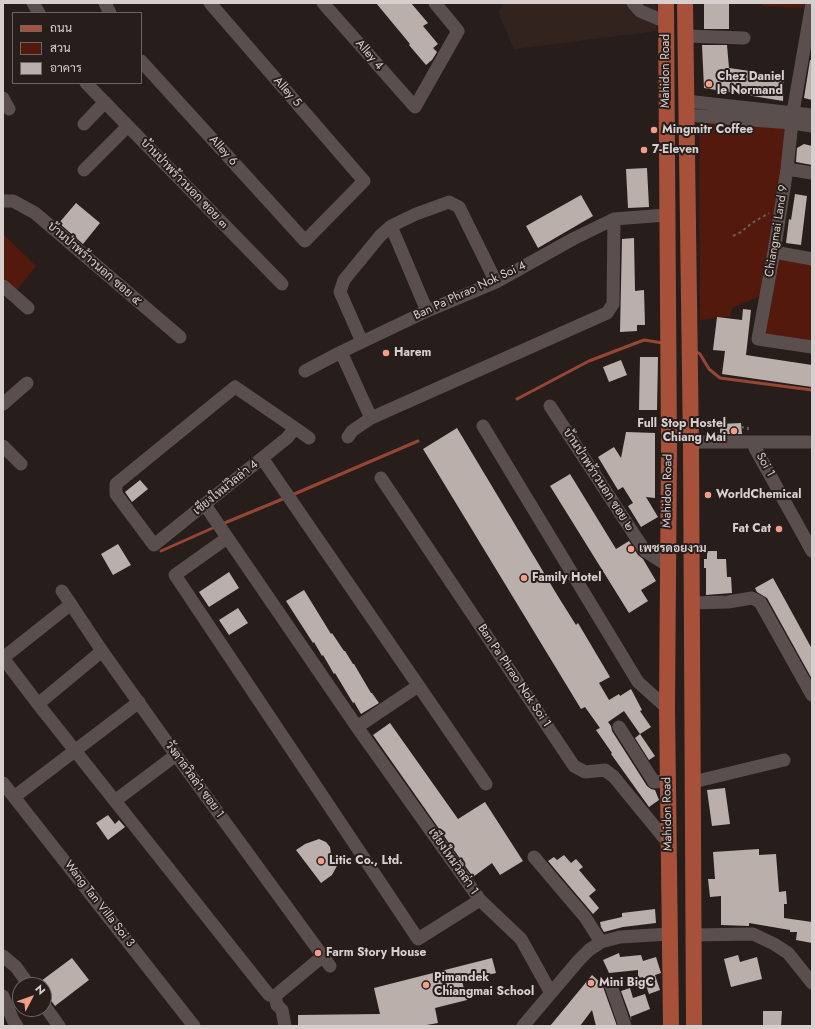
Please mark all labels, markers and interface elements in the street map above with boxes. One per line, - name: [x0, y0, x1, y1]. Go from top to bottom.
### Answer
- legend: [12, 12, 142, 84]
- text: ถนน: [50, 19, 72, 37]
- street label: Mahidon Road: [659, 34, 673, 108]
- street label: Alley 4: [352, 37, 386, 73]
- text: สวน: [50, 39, 71, 57]
- text: อาคาร: [50, 59, 82, 77]
- place label: Chez Daniel le Normand: [717, 70, 784, 98]
- street label: Alley 5: [270, 74, 304, 110]
- marker: Chez Daniel le Normand: [704, 79, 714, 89]
- place label: Mingmitr Coffee: [662, 123, 753, 137]
- marker: Mingmitr Coffee: [649, 125, 659, 135]
- street label: Alley 6: [206, 133, 240, 169]
- street label: บ้านป่าพร้าวนอก ซอย ๓: [137, 136, 231, 232]
- place label: 7-Eleven: [652, 143, 699, 157]
- marker: 7-Eleven: [639, 145, 649, 155]
- street label: Chiangmai Land 9: [763, 184, 791, 278]
- street label: บ้านป่าพร้าวนอก ซอย ๕: [44, 219, 144, 309]
- street label: Ban Pa Phrao Nok Soi 4: [411, 259, 529, 323]
- place label: Harem: [394, 346, 431, 360]
- marker: Harem: [381, 348, 391, 358]
- place label: Full Stop Hostel Chiang Mai: [637, 417, 726, 445]
- street label: บ้านป่าพร้าวนอก ซอย ๒: [559, 426, 637, 534]
- marker: Full Stop Hostel Chiang Mai: [729, 426, 739, 436]
- street label: Soi 1: [753, 450, 777, 480]
- street label: Mahidon Road: [660, 454, 676, 528]
- street label: เชียงใหม่วิลล่า 4: [191, 457, 261, 519]
- place label: WorldChemical: [716, 488, 801, 502]
- marker: WorldChemical: [703, 490, 713, 500]
- place label: Fat Cat: [732, 522, 771, 536]
- marker: Fat Cat: [774, 524, 784, 534]
- place label: เพชรดอยงาม: [639, 542, 707, 556]
- marker: เพชรดอยงาม: [626, 544, 636, 554]
- place label: Family Hotel: [532, 571, 601, 585]
- marker: Family Hotel: [519, 573, 529, 583]
- street label: Ban Pa Phrao Nok Soi 1: [474, 622, 554, 730]
- street label: วังตาลวิลล่า ซอย 1: [161, 739, 227, 821]
- street label: Mahidon Road: [660, 777, 676, 851]
- street label: เชียงใหม่วิลล่า 1: [425, 826, 481, 898]
- place label: Litic Co., Ltd.: [329, 854, 403, 868]
- marker: Litic Co., Ltd.: [316, 856, 326, 866]
- street label: Wang Tan Villa Soi 3: [61, 858, 137, 950]
- place label: Farm Story House: [326, 946, 426, 960]
- marker: Farm Story House: [313, 948, 323, 958]
- place label: Pimandek Chiangmai School: [434, 971, 534, 999]
- place label: Mini BigC: [599, 976, 654, 990]
- north arrow: [12, 977, 52, 1017]
- marker: Mini BigC: [586, 978, 596, 988]
- marker: Pimandek Chiangmai School: [421, 980, 431, 990]
- text: N: [31, 981, 49, 998]

